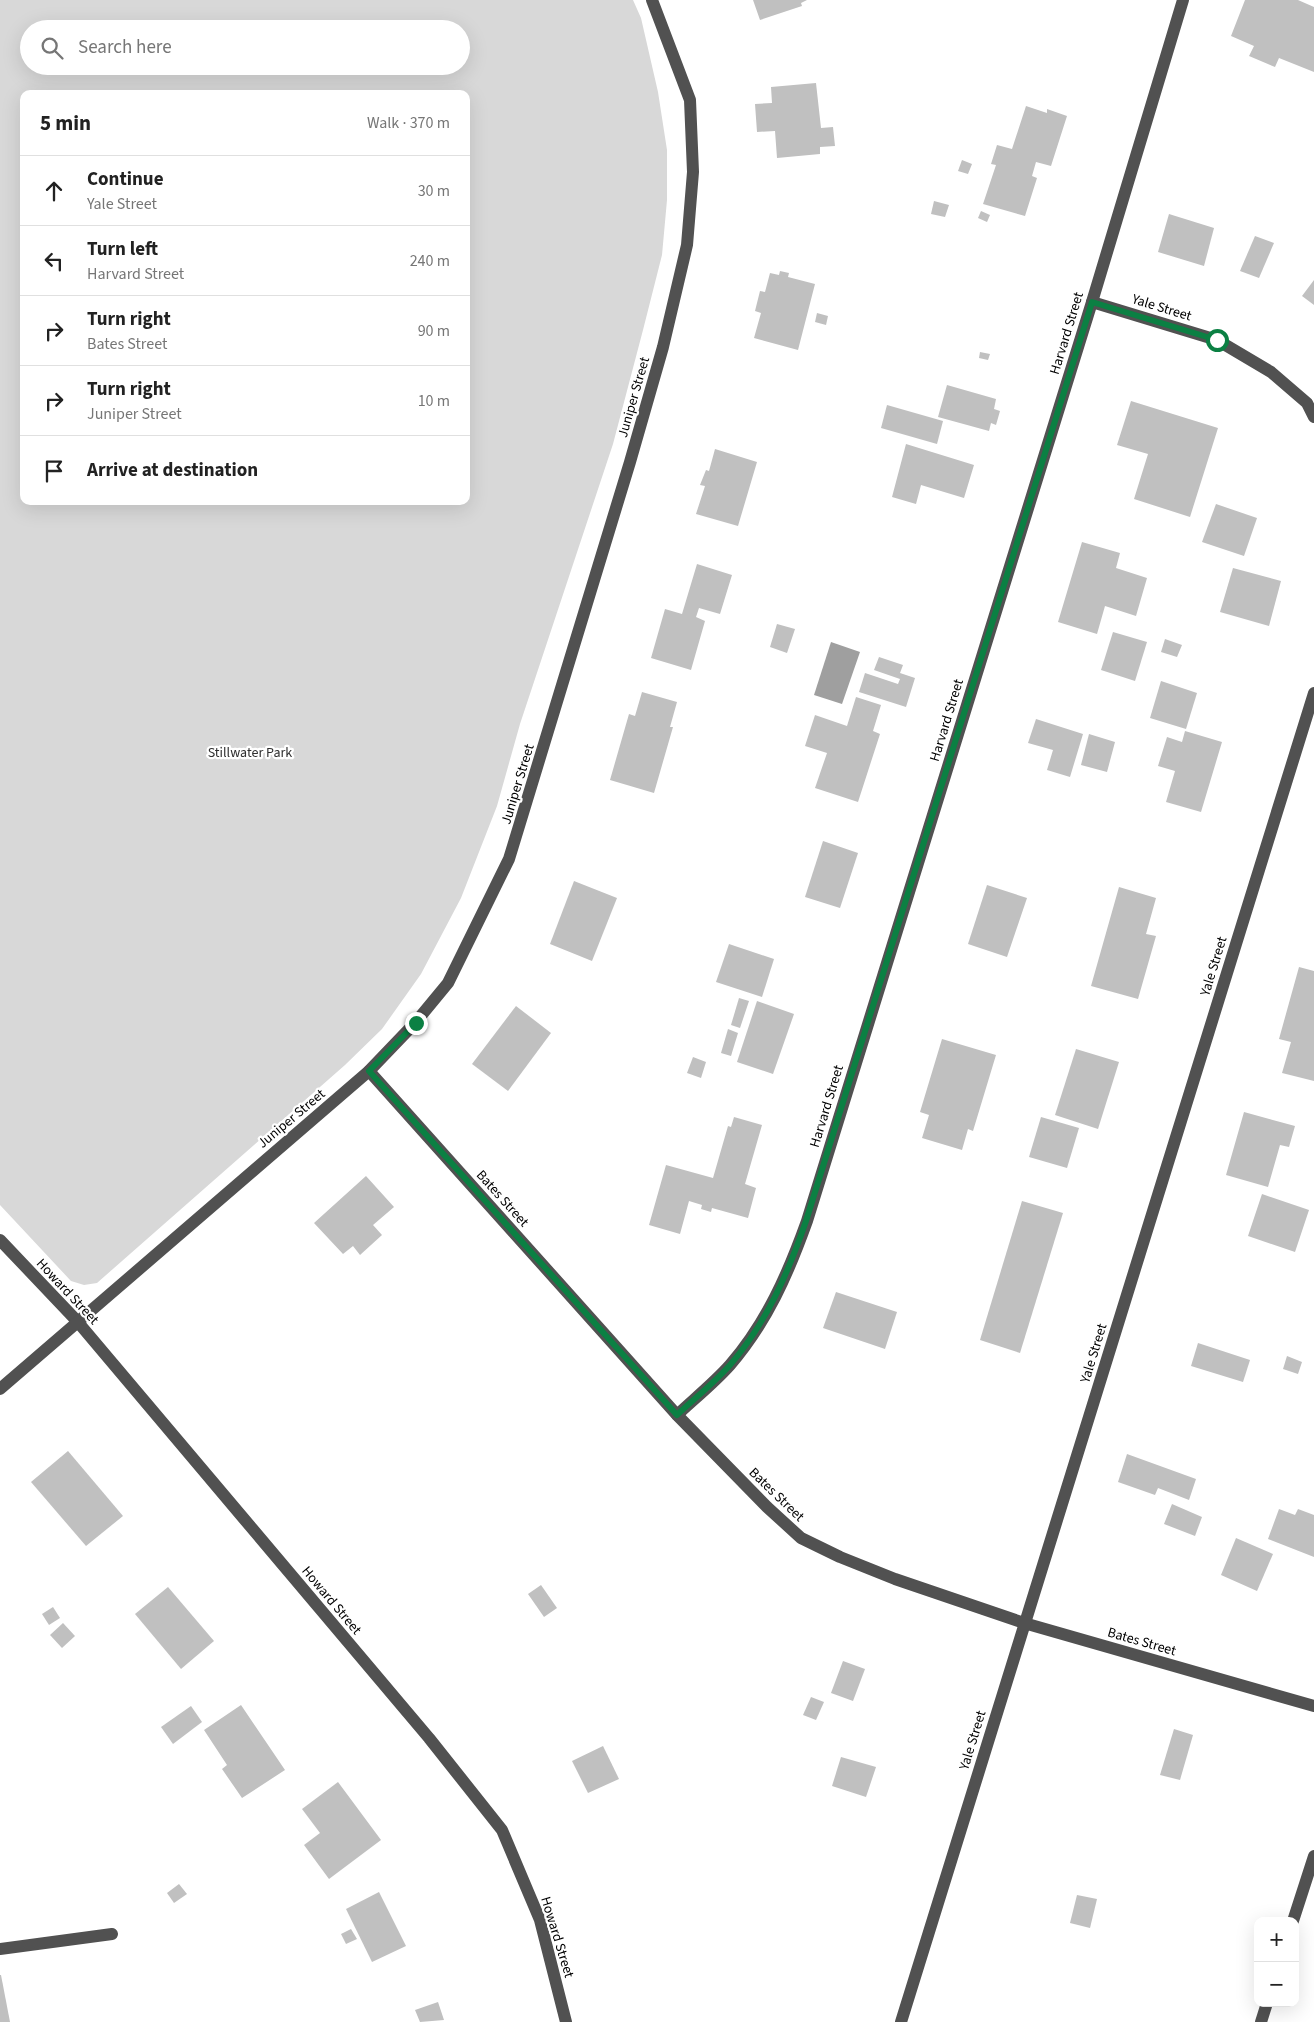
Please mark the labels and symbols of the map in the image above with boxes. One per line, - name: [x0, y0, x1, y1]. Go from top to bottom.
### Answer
- street label: Harvard Street: [1045, 289, 1089, 377]
- street label: Yale Street: [1129, 289, 1194, 327]
- route start: [1206, 329, 1229, 352]
- street label: Juniper Street: [613, 354, 655, 440]
- street label: Harvard Street: [925, 676, 969, 764]
- street label: Juniper Street: [496, 741, 540, 827]
- park label: Stillwater Park: [208, 743, 292, 763]
- street label: Yale Street: [1195, 934, 1233, 999]
- route end: [405, 1012, 428, 1035]
- street label: Harvard Street: [805, 1062, 849, 1150]
- street label: Juniper Street: [253, 1084, 330, 1153]
- street label: Bates Street: [471, 1166, 533, 1232]
- street label: Howard Street: [31, 1254, 103, 1329]
- street label: Yale Street: [1075, 1321, 1113, 1386]
- street label: Bates Street: [744, 1463, 809, 1527]
- street label: Howard Street: [297, 1562, 366, 1639]
- street label: Bates Street: [1105, 1623, 1179, 1661]
- street label: Yale Street: [954, 1708, 992, 1773]
- street label: Howard Street: [535, 1894, 579, 1981]

